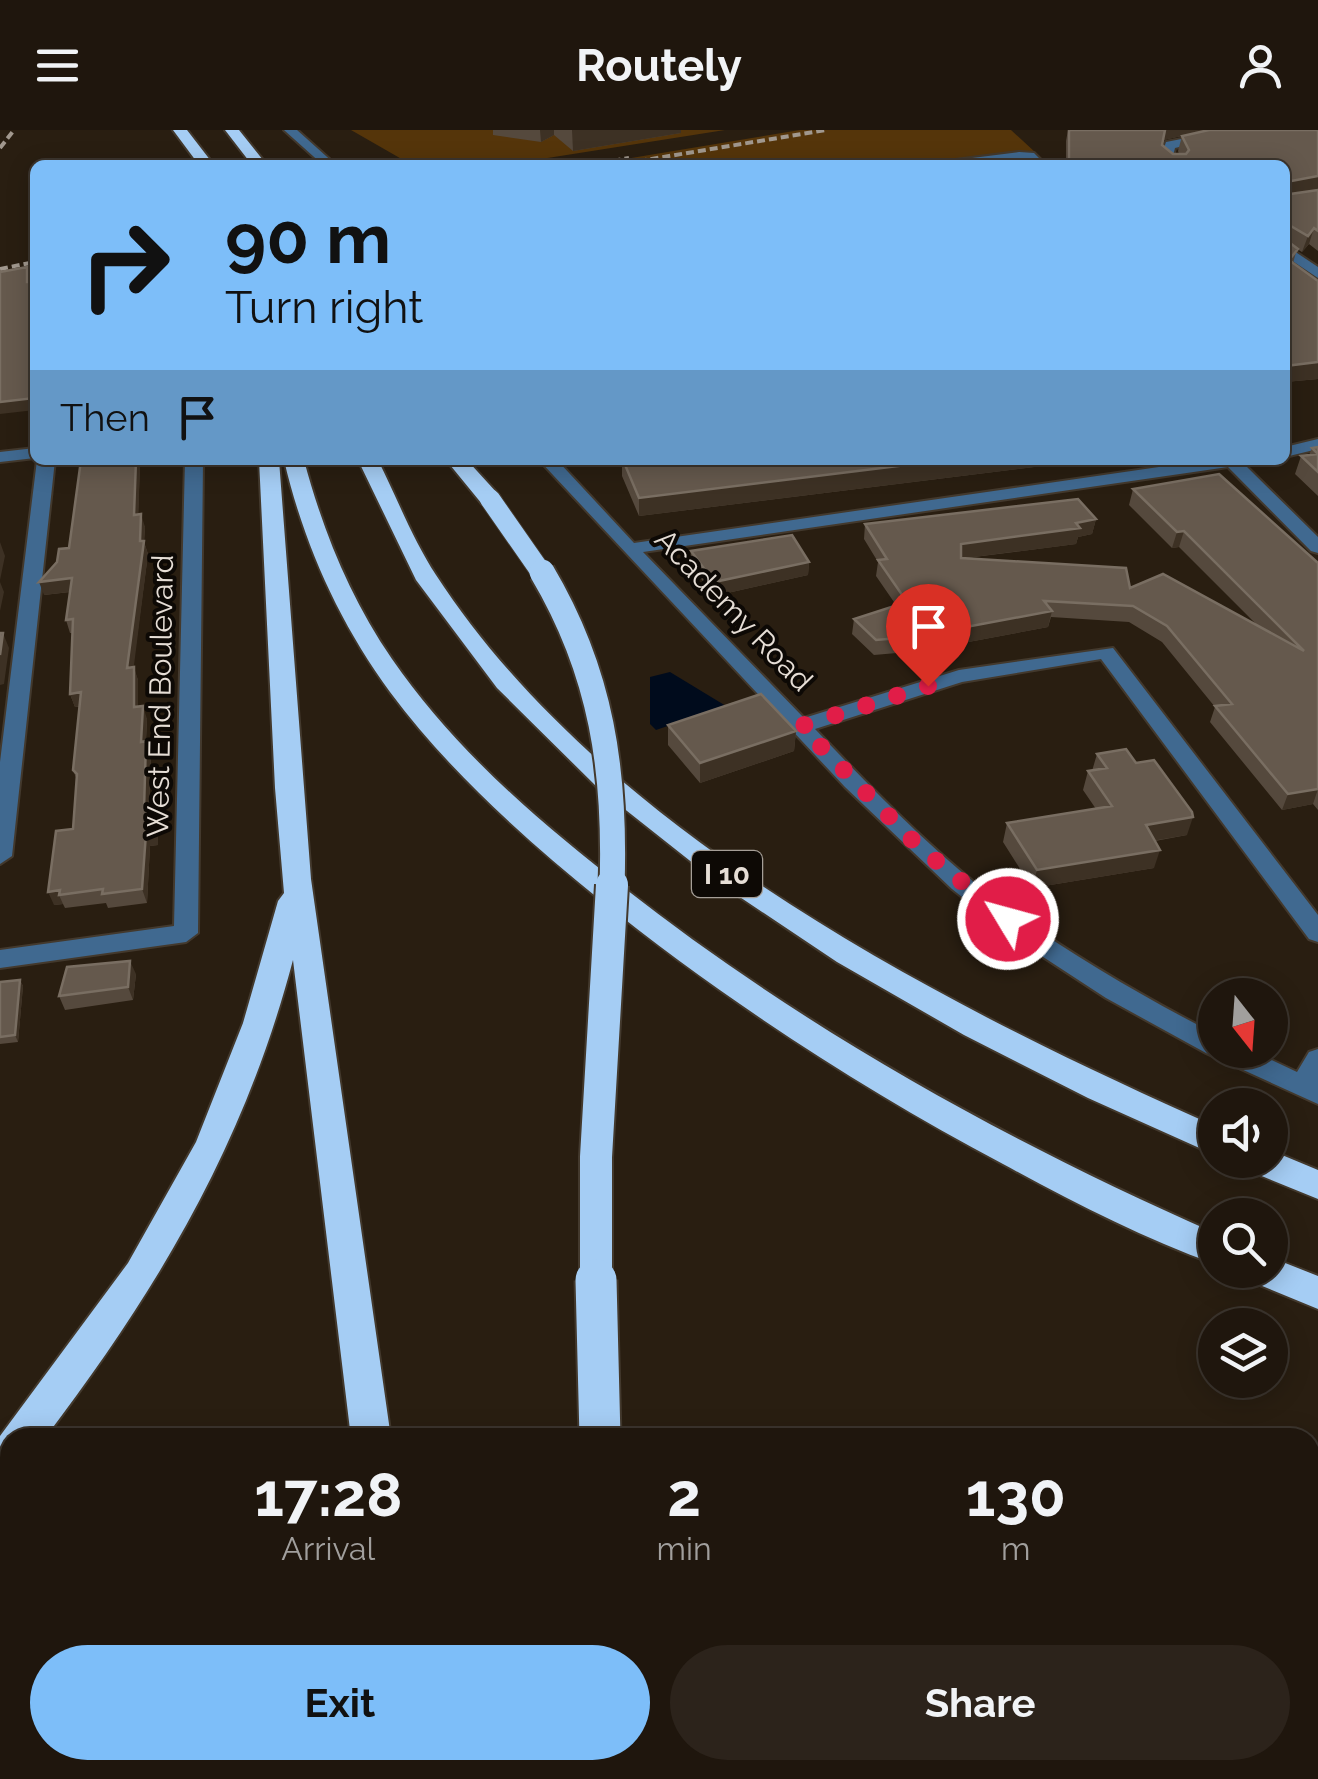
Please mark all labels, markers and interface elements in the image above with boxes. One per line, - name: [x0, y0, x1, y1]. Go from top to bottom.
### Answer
- icon: menu: [30, 38, 85, 93]
- icon: person: [1233, 38, 1288, 93]
- text: Routely: [576, 39, 742, 92]
- text: 90 m: [225, 197, 391, 279]
- icon: right: [60, 200, 190, 330]
- text: Turn right: [225, 281, 423, 334]
- icon: arrive: [170, 390, 225, 445]
- text: Then: [60, 395, 150, 440]
- street label: Academy Road: [648, 522, 820, 698]
- street label: West End Boulevard: [140, 554, 180, 838]
- pin: [886, 584, 971, 687]
- icon: arrive: [901, 599, 956, 654]
- road number: I 10: [692, 851, 762, 897]
- position arrow: [956, 867, 1060, 971]
- north arrow: [1198, 978, 1288, 1068]
- map controls: [1198, 978, 1288, 1398]
- button: sound: [1198, 1088, 1288, 1178]
- button: search: [1198, 1198, 1288, 1288]
- button: layers: [1198, 1308, 1288, 1398]
- text: 17:28: [254, 1460, 402, 1530]
- text: 2: [667, 1460, 701, 1530]
- text: 130: [966, 1460, 1066, 1530]
- text: Arrival: [281, 1530, 375, 1567]
- text: min: [657, 1530, 712, 1567]
- text: m: [1001, 1530, 1031, 1567]
- button: Exit: [30, 1645, 650, 1760]
- button: Share: [670, 1645, 1290, 1760]

